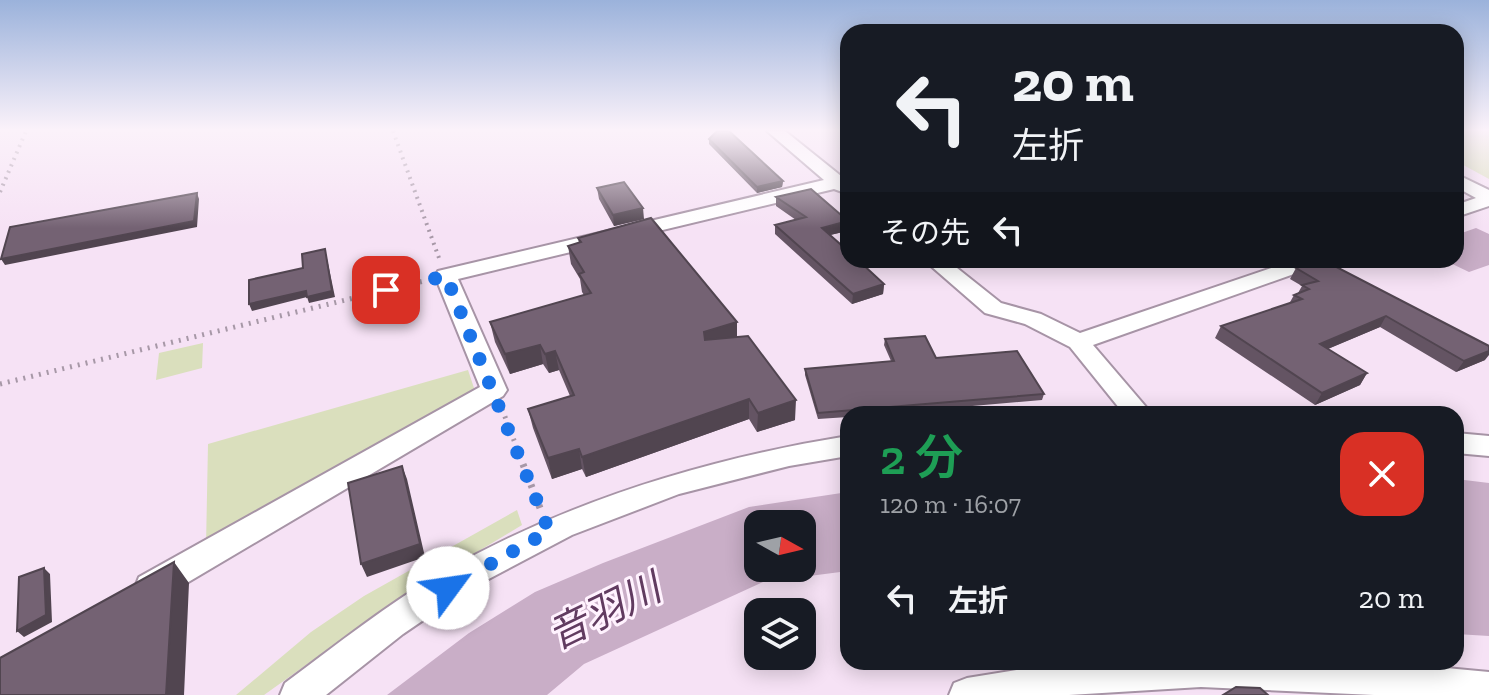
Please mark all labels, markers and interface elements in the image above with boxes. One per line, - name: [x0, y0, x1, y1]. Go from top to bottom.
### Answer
- text: 20 m: [1012, 48, 1134, 115]
- icon: left: [880, 56, 984, 160]
- text: 左折: [1012, 124, 1084, 167]
- icon: left: [986, 208, 1030, 252]
- text: その先: [880, 215, 970, 251]
- pin: [352, 256, 420, 324]
- icon: arrive: [364, 268, 408, 312]
- text: 2 分: [880, 429, 963, 486]
- button: close: [1340, 432, 1424, 516]
- text: 120 m · 16:07: [880, 488, 1021, 520]
- north arrow: [744, 510, 816, 582]
- map controls: [744, 510, 816, 670]
- position arrow: [406, 546, 490, 630]
- water label: 音羽川: [540, 561, 672, 659]
- icon: left: [880, 576, 924, 620]
- text: 20 m: [1359, 580, 1424, 616]
- text: 左折: [948, 583, 1008, 619]
- button: layers: [744, 598, 816, 670]

